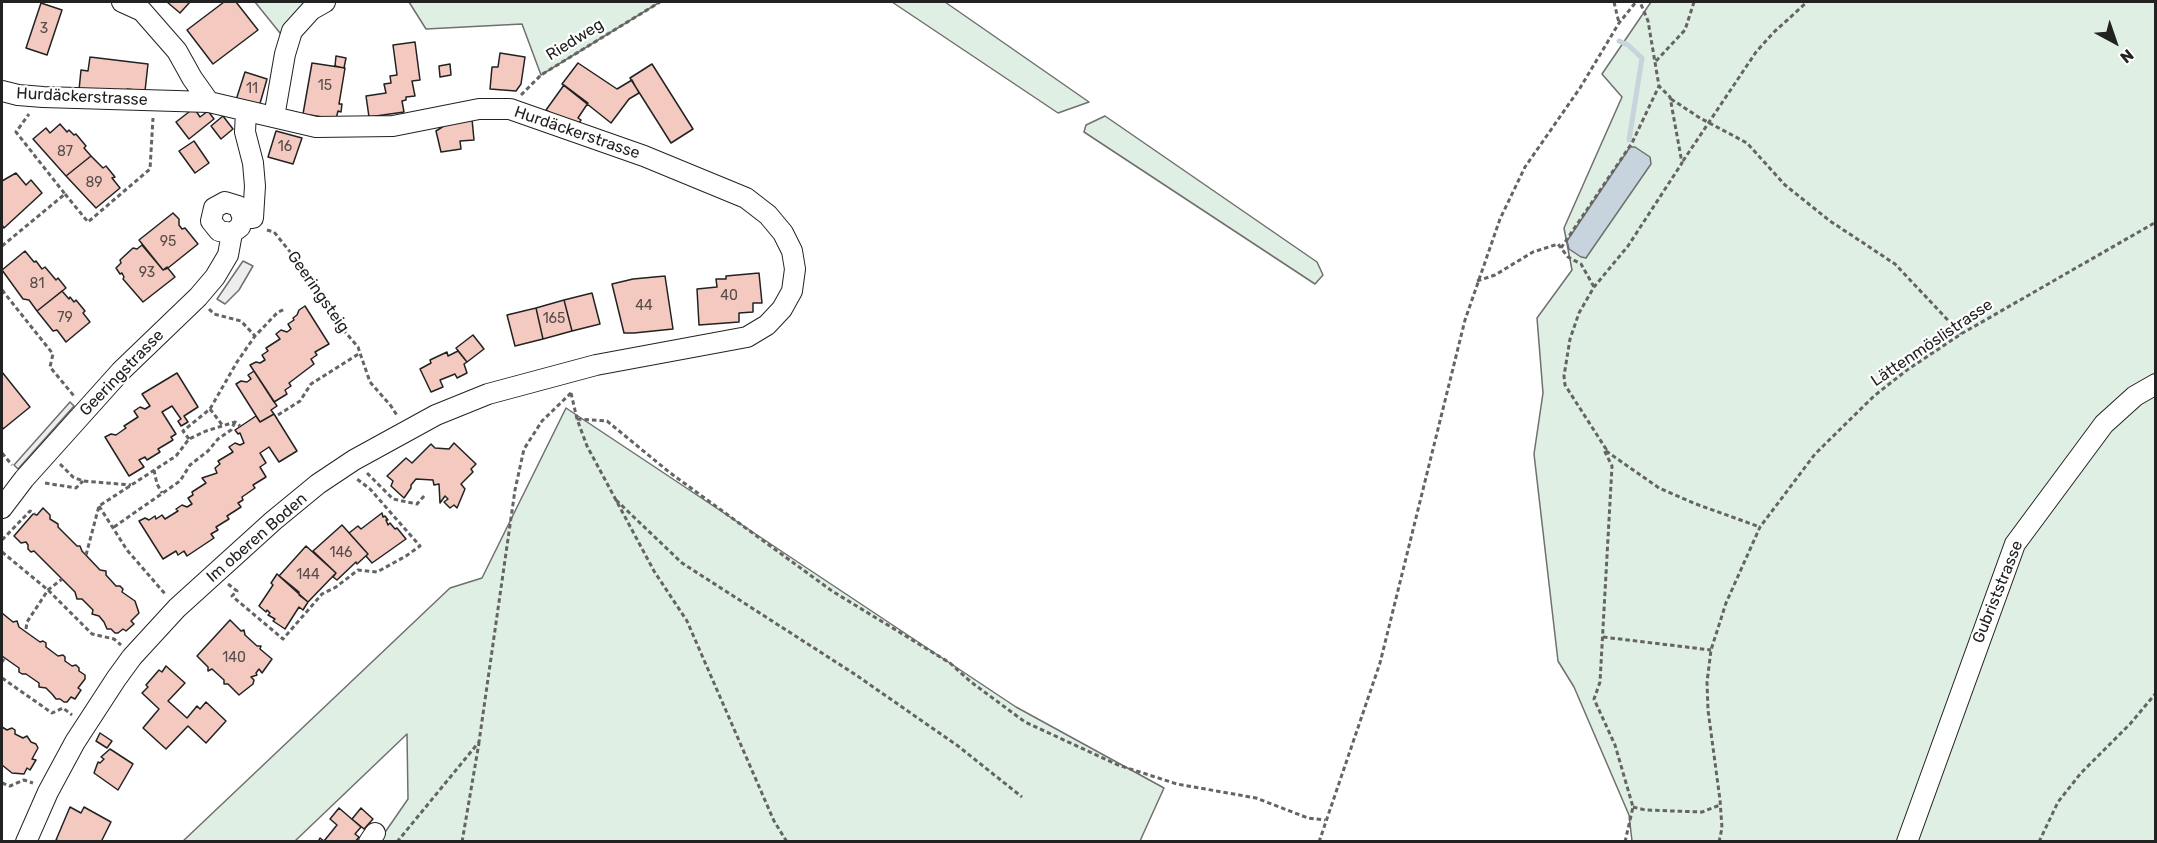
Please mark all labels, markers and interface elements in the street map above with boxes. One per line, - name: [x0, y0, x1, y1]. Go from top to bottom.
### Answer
- north arrow: [2085, 12, 2145, 72]
- street label: Riedweg: [543, 15, 607, 65]
- house number: 3: [40, 21, 48, 37]
- text: N: [2116, 45, 2137, 67]
- house number: 15: [318, 78, 332, 94]
- house number: 11: [246, 81, 258, 97]
- street label: Hurdäckerstrasse: [16, 84, 148, 110]
- street label: Hurdäckerstrasse: [512, 103, 642, 163]
- house number: 16: [278, 139, 292, 155]
- house number: 87: [57, 144, 73, 160]
- house number: 89: [85, 175, 103, 191]
- house number: 95: [160, 234, 176, 250]
- street label: Geeringsteig: [283, 248, 353, 336]
- house number: 93: [139, 265, 155, 281]
- house number: 81: [30, 276, 44, 292]
- house number: 40: [720, 288, 738, 304]
- street label: Lättenmöslistrasse: [1867, 295, 1997, 391]
- house number: 44: [635, 298, 653, 314]
- house number: 79: [57, 310, 73, 326]
- house number: 165: [543, 311, 565, 327]
- street label: Geeringstrasse: [76, 326, 168, 420]
- street label: Im oberen Boden: [203, 489, 311, 587]
- street label: Gubriststrasse: [1969, 538, 2027, 646]
- house number: 146: [329, 545, 353, 561]
- house number: 144: [296, 567, 320, 583]
- house number: 140: [222, 650, 246, 666]

